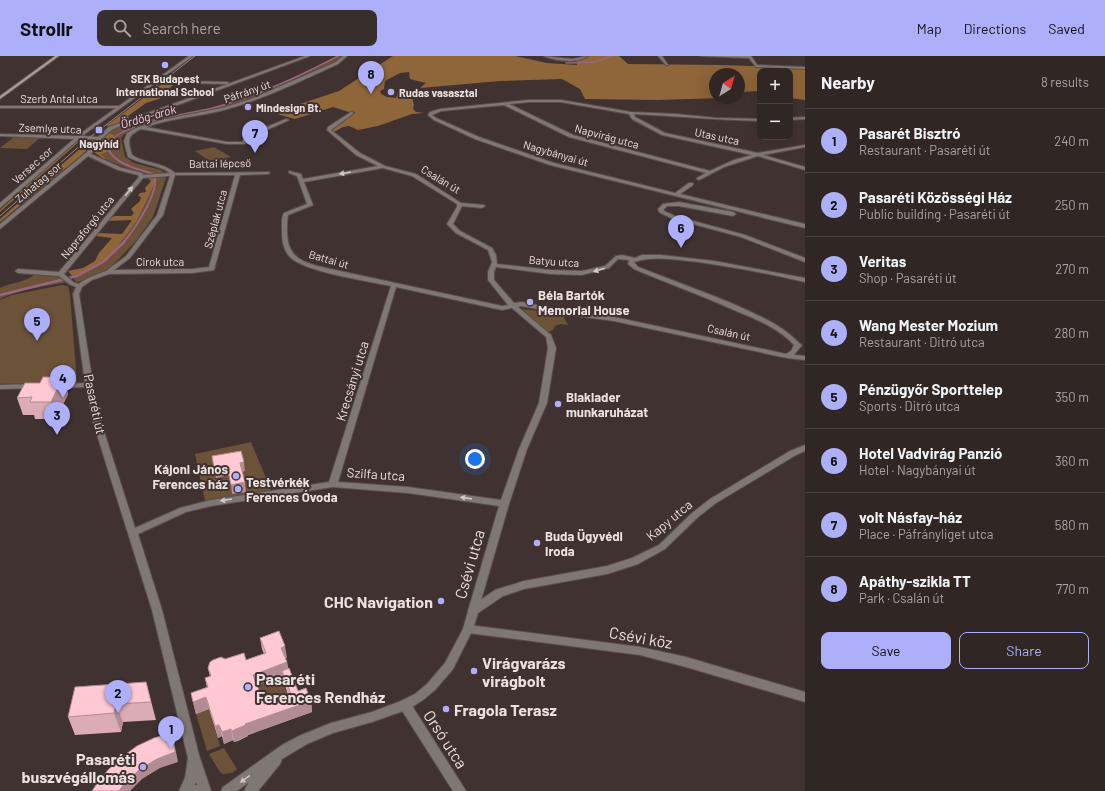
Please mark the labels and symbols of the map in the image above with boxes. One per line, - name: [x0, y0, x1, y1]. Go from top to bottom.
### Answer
- marker: SEK Budapest International School: [160, 60, 170, 70]
- pin: 8: [358, 61, 384, 94]
- north arrow: [709, 68, 745, 104]
- place label: SEK Budapest International School: [116, 72, 214, 98]
- street label: Páfrány út: [222, 77, 272, 105]
- place label: Rudas vasasztal: [399, 86, 478, 99]
- marker: Rudas vasasztal: [386, 87, 396, 97]
- street label: Szerb Antal utca: [20, 92, 98, 105]
- water label: Ördög-árok: [119, 101, 178, 131]
- place label: Mindesign Bt.: [256, 101, 321, 114]
- marker: Mindesign Bt.: [243, 102, 253, 112]
- street label: Zsemlye utca: [18, 120, 82, 136]
- pin: 7: [242, 120, 268, 153]
- street label: Napvirág utca: [574, 121, 640, 151]
- marker: Nagyhíd: [94, 125, 104, 135]
- street label: Utas utca: [693, 125, 741, 147]
- place label: Nagyhíd: [79, 137, 119, 150]
- street label: Nagybányai út: [522, 138, 590, 168]
- street label: Versec sor: [9, 143, 55, 187]
- street label: Battai lépcső: [189, 156, 251, 170]
- street label: Zuhatag sor: [12, 159, 64, 205]
- street label: Csalán út: [419, 162, 463, 196]
- one-way arrow: [338, 171, 351, 177]
- one-way arrow: [125, 185, 134, 196]
- street label: Széplak utca: [201, 188, 229, 250]
- street label: Napraforgó utca: [58, 193, 116, 261]
- pin: 6: [668, 215, 694, 248]
- street label: Battai út: [308, 247, 350, 271]
- street label: Batyu utca: [528, 253, 580, 269]
- street label: Cirok utca: [136, 255, 184, 268]
- one-way arrow: [592, 267, 604, 273]
- place label: Béla Bartók Memorial House: [538, 287, 630, 318]
- marker: Béla Bartók Memorial House: [525, 297, 535, 307]
- pin: 5: [24, 308, 50, 341]
- street label: Csalán út: [706, 321, 752, 343]
- street label: Krecsányi utca: [332, 339, 372, 423]
- pin: 4: [50, 365, 76, 398]
- street label: Pasaréti út: [81, 372, 109, 436]
- place label: Blaklader munkaruházat: [566, 389, 648, 420]
- marker: Blaklader munkaruházat: [553, 399, 563, 409]
- pin: 3: [44, 402, 70, 435]
- your location: [465, 449, 485, 469]
- place label: Kájoni János Ferences ház: [152, 461, 228, 492]
- street label: Szilfa utca: [346, 464, 406, 484]
- marker: Kájoni János Ferences ház: [231, 471, 241, 481]
- place label: Testvérkék Ferences Óvoda: [246, 474, 338, 505]
- marker: Testvérkék Ferences Óvoda: [233, 484, 243, 494]
- one-way arrow: [460, 495, 472, 501]
- street label: Kapy utca: [643, 496, 695, 544]
- one-way arrow: [220, 497, 232, 503]
- street label: Csévi utca: [450, 527, 488, 601]
- place label: Buda Ügyvédi Iroda: [545, 528, 623, 559]
- marker: Buda Ügyvédi Iroda: [532, 538, 542, 548]
- place label: CHC Navigation: [324, 592, 433, 611]
- marker: CHC Navigation: [436, 596, 446, 606]
- street label: Csévi köz: [608, 622, 674, 652]
- place label: Virágvarázs virágbolt: [482, 653, 566, 690]
- marker: Virágvarázs virágbolt: [469, 666, 479, 676]
- place label: Pasaréti Ferences Rendház: [256, 669, 385, 706]
- pin: 2: [105, 680, 131, 713]
- marker: Pasaréti Ferences Rendház: [243, 682, 253, 692]
- place label: Fragola Terasz: [454, 700, 557, 719]
- marker: Fragola Terasz: [441, 704, 451, 714]
- street label: Orsó utca: [420, 706, 472, 772]
- pin: 1: [158, 716, 184, 749]
- place label: Pasaréti buszvégállomás: [21, 749, 135, 786]
- marker: Pasaréti buszvégállomás: [138, 762, 148, 772]
- one-way arrow: [240, 775, 251, 783]

